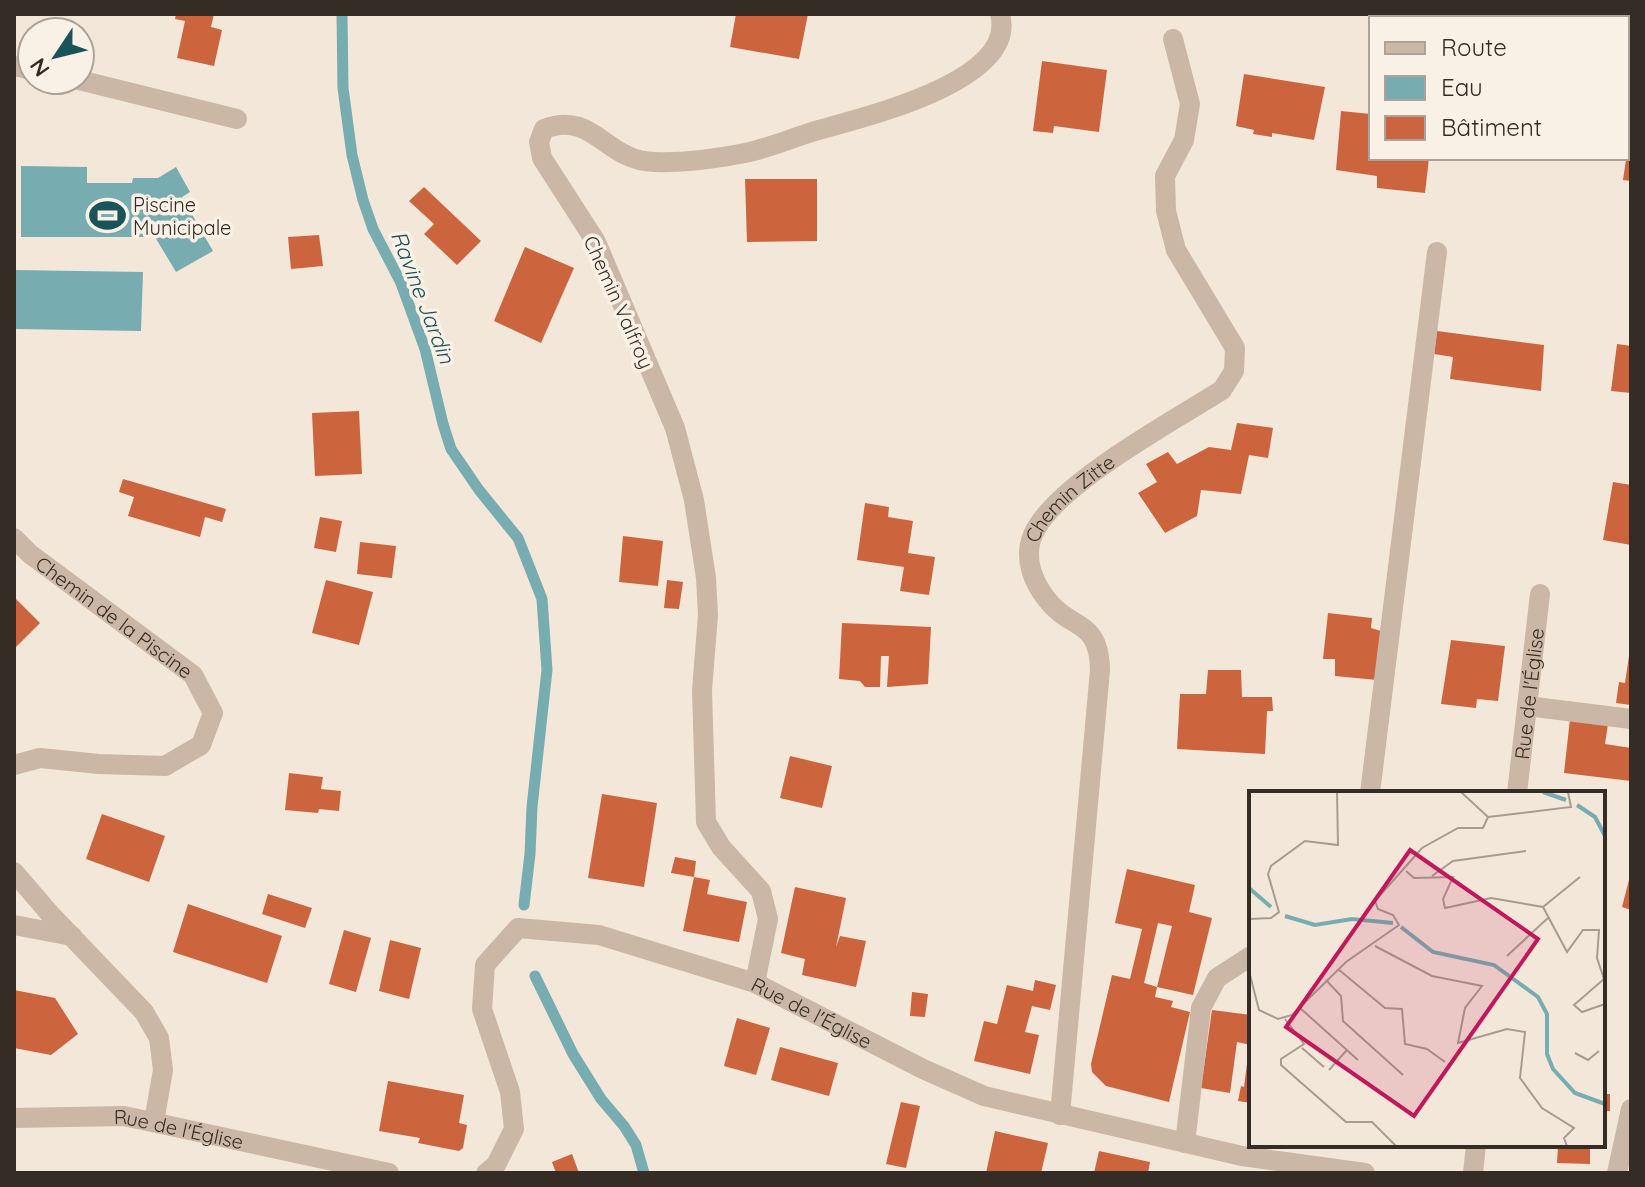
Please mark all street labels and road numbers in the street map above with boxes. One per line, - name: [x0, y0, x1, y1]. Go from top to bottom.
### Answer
- street label: Chemin Valfroy: [579, 232, 659, 372]
- street label: Chemin Zitte: [1019, 449, 1119, 546]
- street label: Chemin de la Piscine: [31, 550, 198, 683]
- street label: Rue de l'Église: [1508, 627, 1548, 761]
- street label: Rue de l'Église: [747, 971, 876, 1053]
- street label: Rue de l'Église: [114, 1103, 246, 1154]

